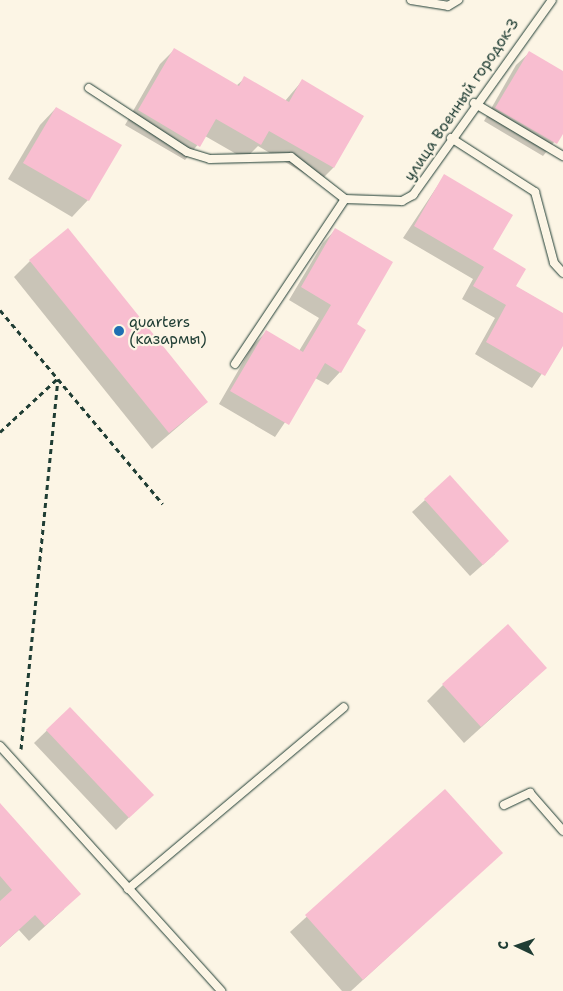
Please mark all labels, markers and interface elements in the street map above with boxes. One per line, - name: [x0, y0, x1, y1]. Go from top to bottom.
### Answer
- street label: улица Военный городок-3: [401, 15, 523, 185]
- place label: quarters (казармы): [129, 313, 204, 348]
- marker: quarters (казармы): [113, 325, 125, 337]
- north arrow: [493, 921, 543, 971]
- text: С: [494, 940, 512, 950]

